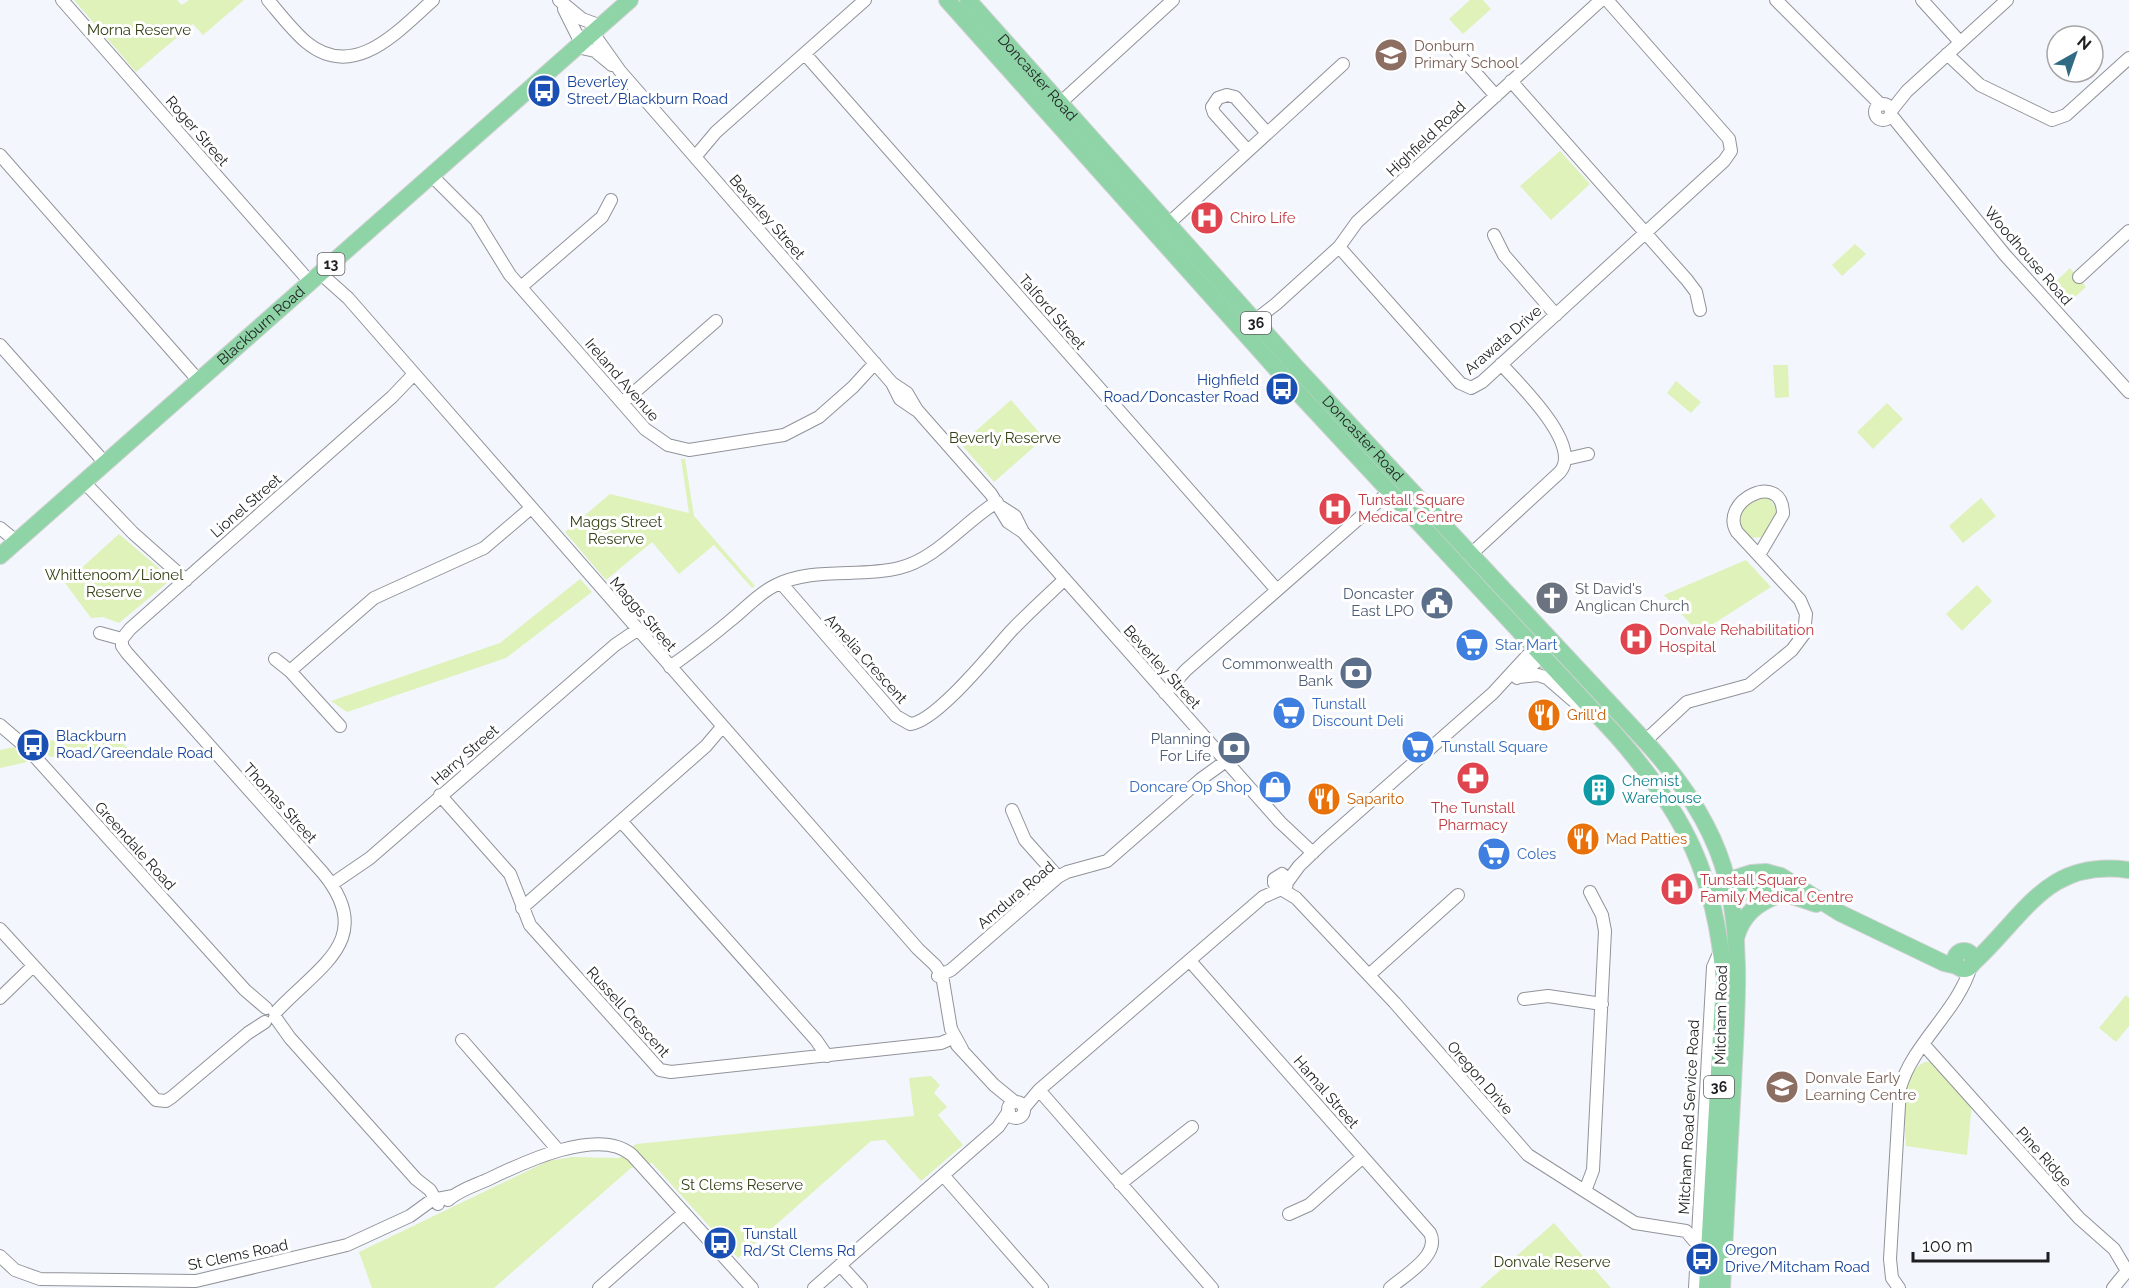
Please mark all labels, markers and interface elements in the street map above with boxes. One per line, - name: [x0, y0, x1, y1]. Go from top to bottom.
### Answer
- park label: Morna Reserve: [87, 21, 191, 39]
- north arrow: [2045, 24, 2105, 84]
- street label: Doncaster Road: [994, 30, 1081, 125]
- text: N: [2074, 32, 2095, 54]
- school or university icon: Donburn Primary School: [1373, 37, 1409, 73]
- place label: Donburn Primary School: [1414, 37, 1520, 72]
- bus stop icon: Beverley Street/Blackburn Road: [526, 73, 562, 109]
- place label: Beverley Street/Blackburn Road: [567, 73, 728, 108]
- street label: Roger Street: [162, 92, 232, 170]
- street label: Highfield Road: [1383, 98, 1469, 180]
- street label: Beverley Street: [725, 171, 809, 263]
- hospital icon: Chiro Life: [1189, 200, 1225, 236]
- street label: Woodhouse Road: [1980, 203, 2076, 309]
- place label: Chiro Life: [1230, 209, 1296, 227]
- road number: 13: [318, 253, 344, 275]
- street label: Talford Street: [1015, 271, 1089, 353]
- street label: Blackburn Road: [214, 282, 308, 369]
- street label: Arawata Drive: [1461, 302, 1545, 378]
- road number: 36: [1241, 312, 1271, 334]
- street label: Ireland Avenue: [581, 335, 663, 425]
- place label: Highfield Road/Doncaster Road: [1103, 371, 1259, 406]
- bus stop icon: Highfield Road/Doncaster Road: [1264, 371, 1300, 407]
- street label: Doncaster Road: [1318, 392, 1407, 485]
- park label: Beverly Reserve: [949, 429, 1061, 447]
- street label: Lionel Street: [207, 470, 285, 542]
- hospital icon: Tunstall Square Medical Centre: [1317, 491, 1353, 527]
- place label: Tunstall Square Medical Centre: [1358, 491, 1465, 526]
- park label: Maggs Street Reserve: [570, 513, 662, 548]
- park label: Whittenoom/Lionel Reserve: [45, 566, 184, 601]
- street label: Maggs Street: [606, 573, 680, 655]
- church icon: St David's Anglican Church: [1534, 580, 1570, 616]
- place label: St David's Anglican Church: [1575, 580, 1689, 615]
- place label: Doncaster East LPO: [1343, 585, 1415, 620]
- public building icon: Doncaster East LPO: [1419, 585, 1455, 621]
- street label: Amelia Crescent: [821, 611, 911, 707]
- hospital icon: Donvale Rehabilitation Hospital: [1618, 621, 1654, 657]
- place label: Donvale Rehabilitation Hospital: [1659, 621, 1814, 656]
- street label: Beverley Street: [1120, 622, 1204, 712]
- supermarket icon: Star Mart: [1454, 627, 1490, 663]
- place label: Star Mart: [1495, 636, 1557, 654]
- place label: Commonwealth Bank: [1222, 655, 1333, 690]
- bank icon: Commonwealth Bank: [1338, 655, 1374, 691]
- supermarket icon: Tunstall Discount Deli: [1271, 695, 1307, 731]
- place label: Tunstall Discount Deli: [1312, 695, 1404, 730]
- restaurant icon: Grill'd: [1526, 697, 1562, 733]
- place label: Grill'd: [1567, 706, 1606, 724]
- street label: Harry Street: [428, 721, 502, 789]
- bus stop icon: Blackburn Road/Greendale Road: [15, 727, 51, 763]
- place label: Blackburn Road/Greendale Road: [56, 727, 213, 762]
- supermarket icon: Tunstall Square: [1400, 729, 1436, 765]
- place label: Planning For Life: [1151, 730, 1211, 765]
- bank icon: Planning For Life: [1216, 730, 1252, 766]
- place label: Tunstall Square: [1441, 738, 1548, 756]
- street label: Thomas Street: [239, 759, 321, 847]
- pharmacy icon: The Tunstall Pharmacy: [1455, 760, 1491, 796]
- shop icon: Doncare Op Shop: [1257, 769, 1293, 805]
- building icon: Chemist Warehouse: [1581, 772, 1617, 808]
- place label: Chemist Warehouse: [1622, 772, 1702, 807]
- place label: Doncare Op Shop: [1129, 778, 1252, 796]
- restaurant icon: Saparito: [1306, 781, 1342, 817]
- place label: Saparito: [1347, 790, 1404, 808]
- street label: Greendale Road: [91, 798, 179, 894]
- place label: The Tunstall Pharmacy: [1431, 799, 1516, 834]
- restaurant icon: Mad Patties: [1565, 821, 1601, 857]
- place label: Mad Patties: [1606, 830, 1687, 848]
- supermarket icon: Coles: [1476, 836, 1512, 872]
- place label: Coles: [1517, 845, 1556, 863]
- street label: Amdura Road: [974, 857, 1058, 933]
- hospital icon: Tunstall Square Family Medical Centre: [1659, 871, 1695, 907]
- place label: Tunstall Square Family Medical Centre: [1700, 871, 1854, 906]
- street label: Russell Crescent: [583, 963, 673, 1061]
- street label: Mitcham Road: [1711, 965, 1731, 1065]
- street label: Mitcham Road Service Road: [1675, 1019, 1703, 1215]
- street label: Oregon Drive: [1443, 1038, 1517, 1119]
- street label: Hamal Street: [1290, 1052, 1362, 1132]
- school or university icon: Donvale Early Learning Centre: [1764, 1069, 1800, 1105]
- place label: Donvale Early Learning Centre: [1805, 1069, 1916, 1104]
- road number: 36: [1704, 1076, 1734, 1098]
- street label: Pine Ridge: [2012, 1123, 2076, 1191]
- park label: St Clems Reserve: [681, 1176, 803, 1194]
- bus stop icon: Tunstall Rd/St Clems Rd: [702, 1225, 738, 1261]
- place label: Tunstall Rd/St Clems Rd: [743, 1225, 856, 1260]
- scale bar: [1913, 1225, 2048, 1263]
- text: 100 m: [1922, 1235, 1973, 1256]
- street label: St Clems Road: [186, 1236, 290, 1274]
- bus stop icon: Oregon Drive/Mitcham Road: [1684, 1241, 1720, 1277]
- place label: Oregon Drive/Mitcham Road: [1725, 1241, 1870, 1276]
- park label: Donvale Reserve: [1493, 1253, 1611, 1271]

